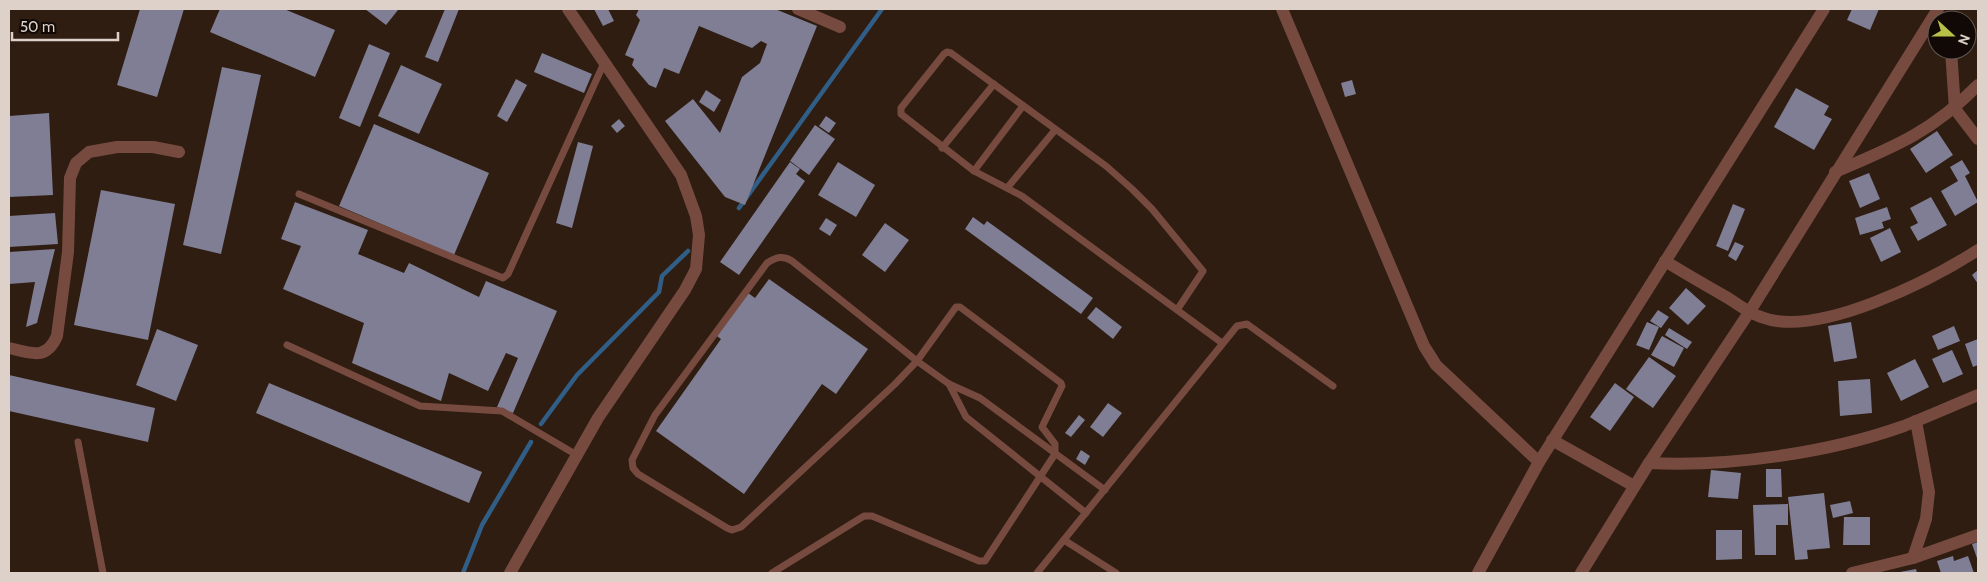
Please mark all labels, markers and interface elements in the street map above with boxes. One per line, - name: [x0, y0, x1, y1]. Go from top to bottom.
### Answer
- scale bar: [12, 10, 119, 42]
- north arrow: [1927, 10, 1977, 60]
- text: 50 m: [20, 18, 55, 36]
- text: N: [1954, 32, 1974, 48]

